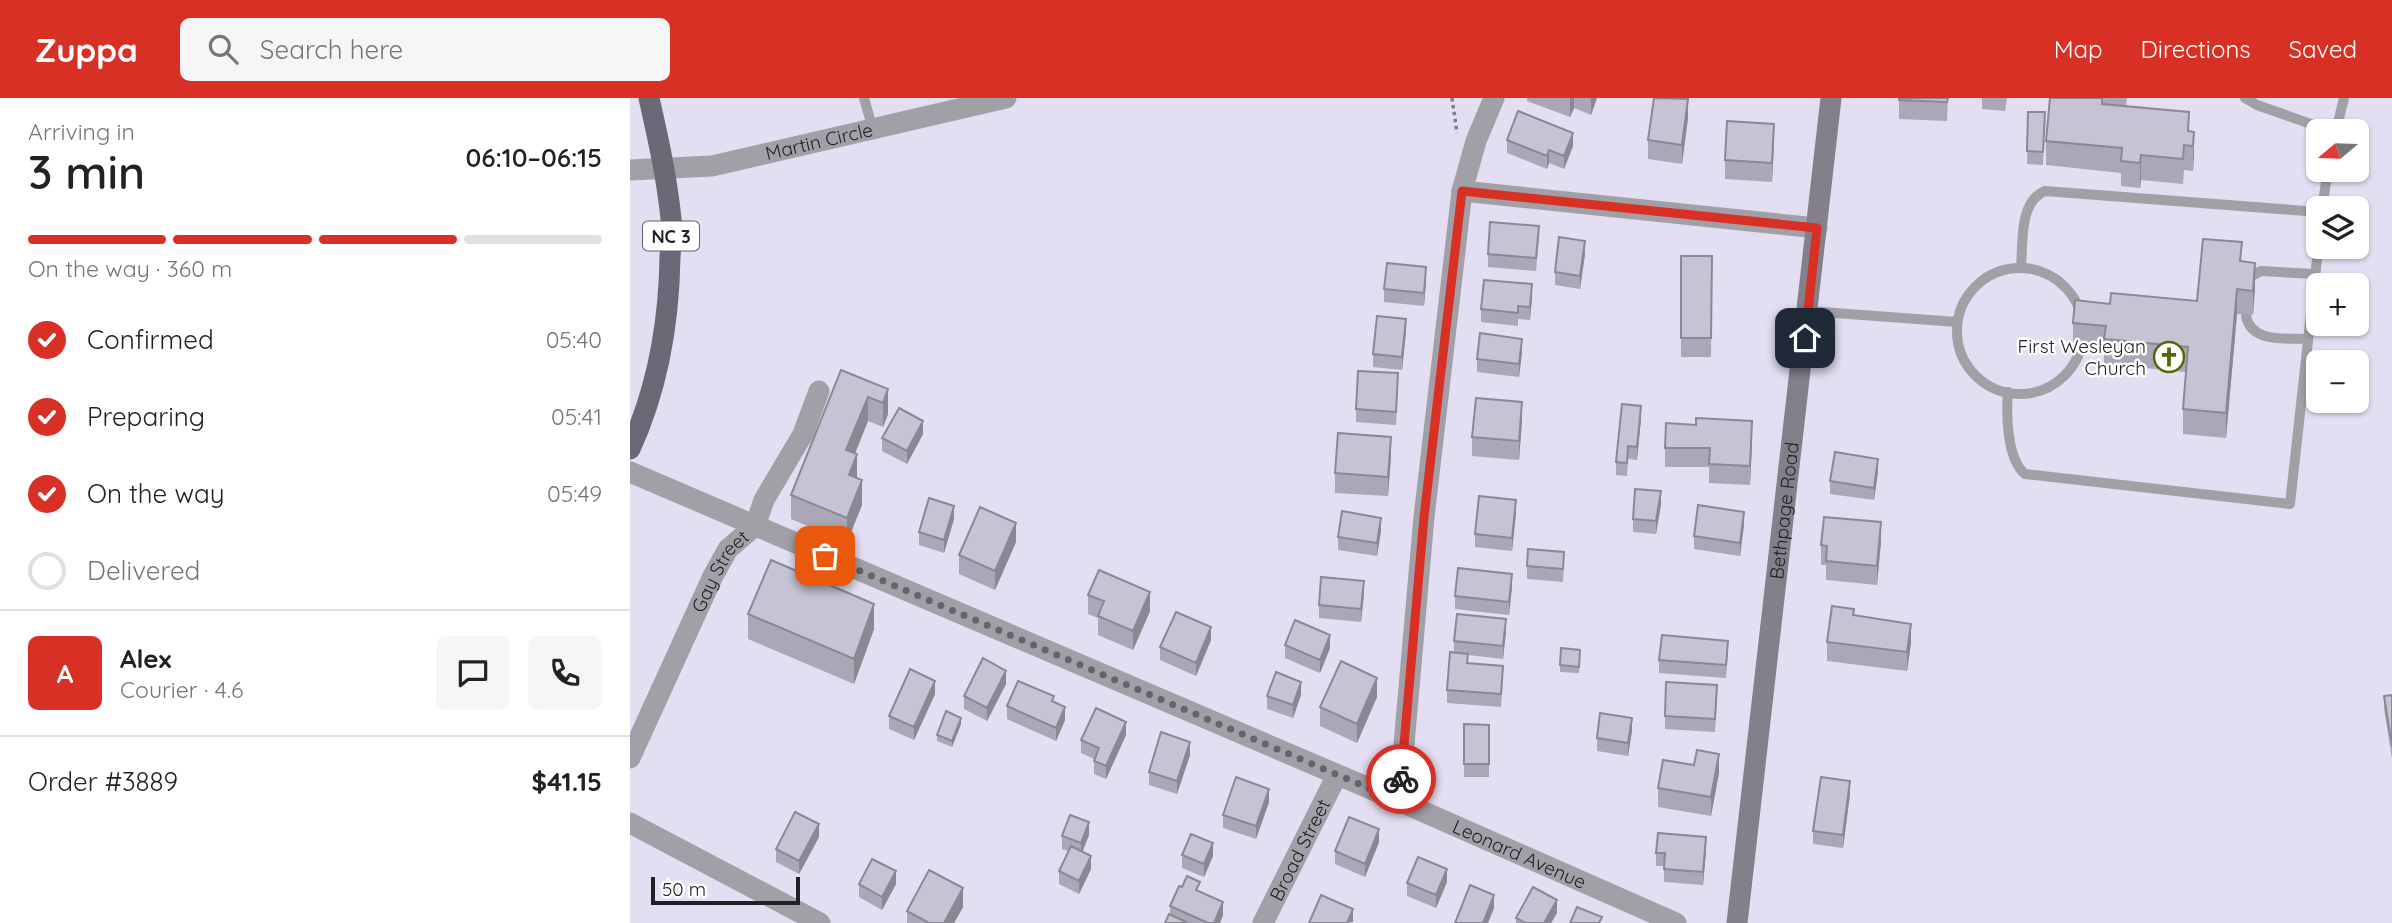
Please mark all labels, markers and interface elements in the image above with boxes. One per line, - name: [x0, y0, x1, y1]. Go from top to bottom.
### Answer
- search box: [180, 18, 670, 81]
- text: Zuppa: [35, 29, 138, 70]
- icon: search: [204, 30, 242, 68]
- text: Search here: [260, 33, 403, 66]
- text: Map: [2054, 34, 2103, 64]
- text: Directions: [2141, 34, 2251, 64]
- text: Saved: [2289, 34, 2357, 64]
- text: Arriving in: [28, 117, 135, 146]
- street label: Martin Circle: [763, 117, 875, 165]
- north arrow: [2306, 119, 2370, 182]
- map controls: [2306, 119, 2369, 413]
- text: 06:10–06:15: [465, 141, 602, 174]
- text: 3 min: [28, 143, 145, 201]
- button: layers: [2306, 196, 2369, 259]
- road number: NC 3: [643, 222, 699, 251]
- text: On the way · 360 m: [28, 254, 232, 283]
- button: +: [2306, 273, 2369, 336]
- pin: [1775, 308, 1835, 368]
- icon: home: [1786, 319, 1824, 357]
- icon: check: [28, 321, 66, 359]
- text: Confirmed: [87, 323, 214, 356]
- text: 05:40: [546, 325, 602, 354]
- place label: First Wesleyan Church: [2018, 334, 2146, 380]
- church icon: First Wesleyan Church: [2152, 340, 2186, 374]
- button: −: [2306, 350, 2369, 413]
- icon: check: [28, 398, 66, 436]
- text: Preparing: [87, 400, 205, 433]
- text: 05:41: [551, 402, 602, 431]
- street label: Bethpage Road: [1764, 441, 1804, 581]
- icon: check: [28, 475, 66, 513]
- text: On the way: [87, 477, 225, 510]
- text: 05:49: [547, 479, 602, 508]
- street label: Gay Street: [686, 525, 754, 616]
- pin: [795, 526, 855, 586]
- icon: bag: [806, 537, 844, 575]
- text: Delivered: [87, 554, 200, 587]
- button: chat: [436, 636, 510, 710]
- button: phone: [528, 636, 602, 710]
- text: Alex: [120, 642, 171, 675]
- text: A: [57, 657, 73, 690]
- text: Courier · 4.6: [120, 675, 243, 704]
- courier: [1366, 744, 1436, 814]
- icon: bike: [1382, 760, 1420, 798]
- text: Order #3889: [28, 765, 178, 798]
- text: $41.15: [532, 765, 602, 798]
- street label: Broad Street: [1264, 795, 1335, 905]
- street label: Leonard Avenue: [1449, 814, 1590, 894]
- scale bar: [651, 874, 800, 906]
- text: 50 m: [662, 877, 706, 901]

